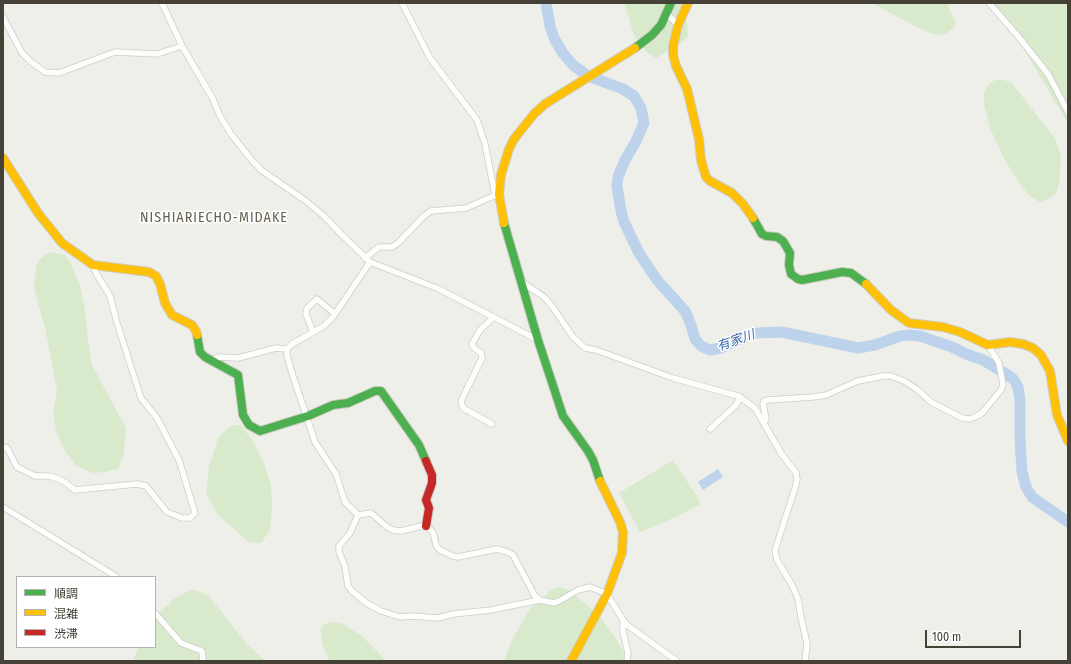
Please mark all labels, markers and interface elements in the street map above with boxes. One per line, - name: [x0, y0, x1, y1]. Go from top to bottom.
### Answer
- district label: NISHIARIECHO-MIDAKE: [140, 210, 288, 226]
- water label: 有家川: [715, 327, 757, 355]
- legend: [16, 576, 156, 648]
- text: 順調: [54, 587, 78, 601]
- text: 混雑: [54, 607, 78, 621]
- scale bar: [927, 622, 1023, 648]
- text: 渋滞: [54, 627, 78, 641]
- text: 100 m: [932, 630, 961, 644]

